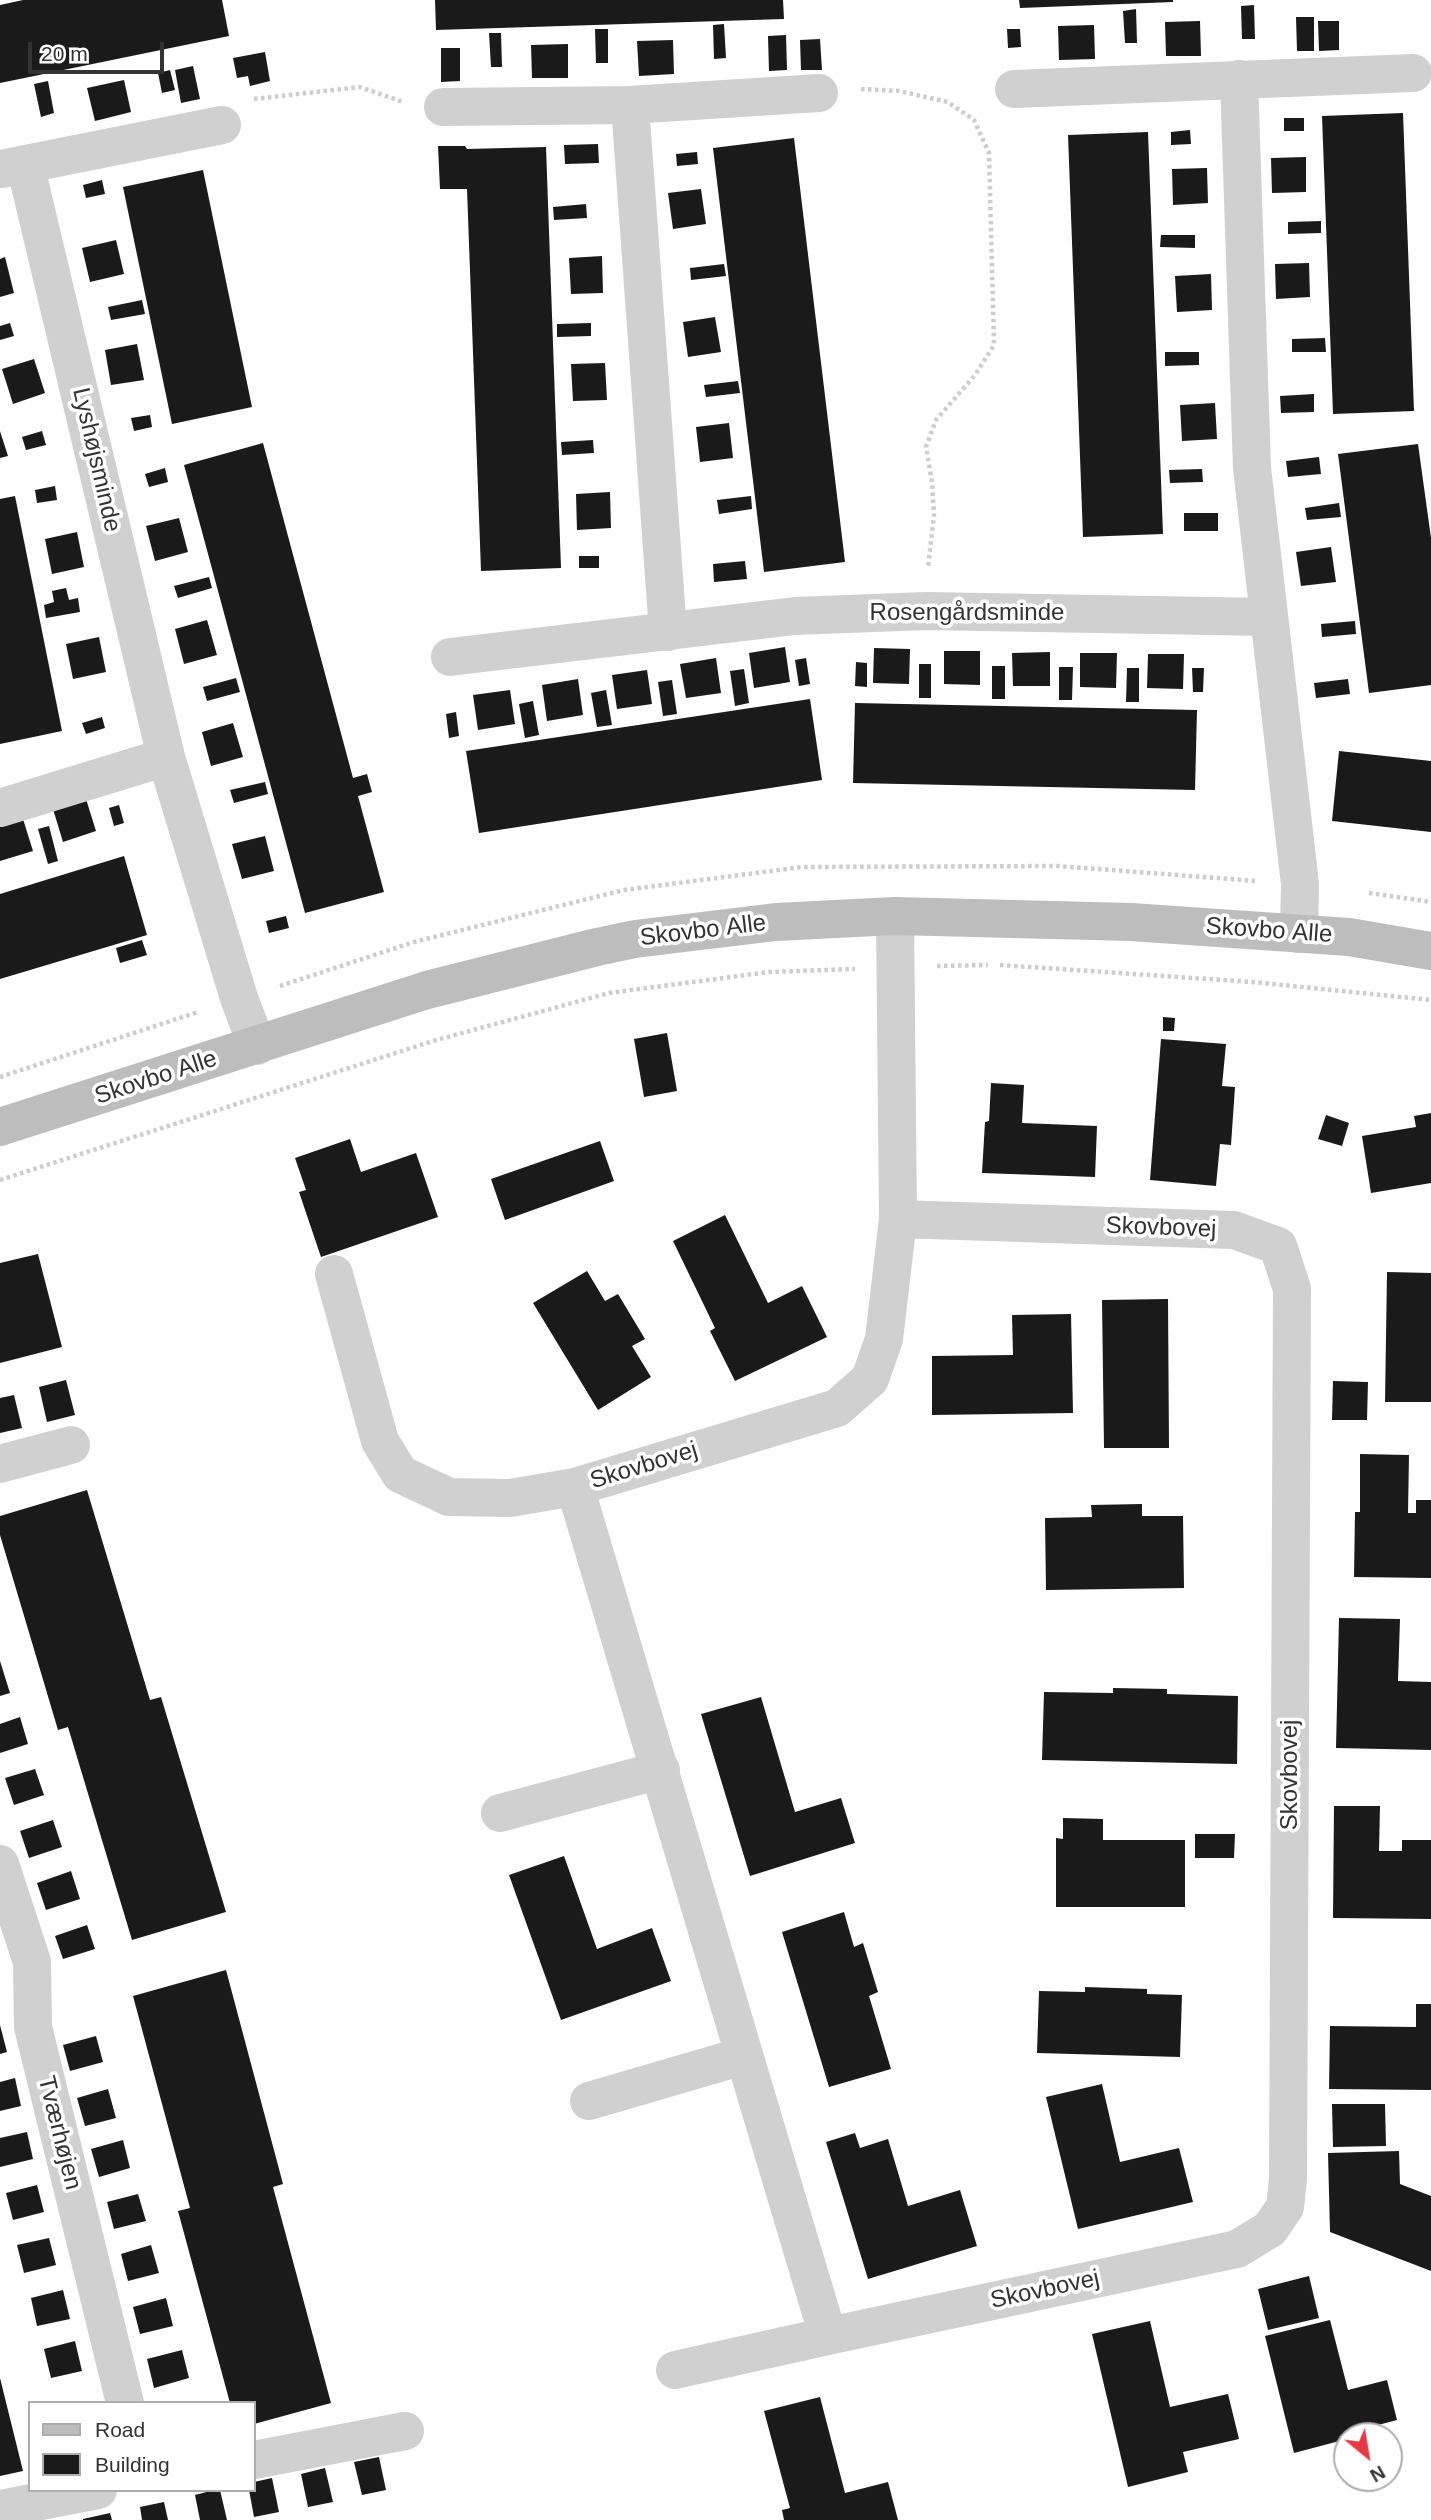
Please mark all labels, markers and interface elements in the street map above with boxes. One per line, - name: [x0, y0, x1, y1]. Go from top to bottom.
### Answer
- scale bar: [32, 28, 168, 72]
- text: 20 m: [41, 42, 88, 65]
- street label: Lyshøjsminde: [65, 385, 127, 535]
- street label: Rosengårdsminde: [870, 599, 1064, 627]
- street label: Skovbo Alle: [638, 909, 768, 953]
- street label: Skovbo Alle: [1205, 912, 1333, 950]
- street label: Skovbo Alle: [91, 1045, 221, 1111]
- street label: Skovbovej: [1105, 1212, 1217, 1244]
- street label: Skovbovej: [587, 1436, 701, 1496]
- street label: Skovbovej: [1276, 1720, 1304, 1830]
- street label: Tværhøjen: [31, 2073, 87, 2193]
- street label: Skovbovej: [988, 2264, 1102, 2316]
- legend: [28, 2401, 256, 2492]
- text: Road: [95, 2418, 145, 2441]
- north arrow: [1333, 2422, 1403, 2492]
- text: Building: [95, 2453, 170, 2476]
- text: N: [1367, 2461, 1389, 2486]

